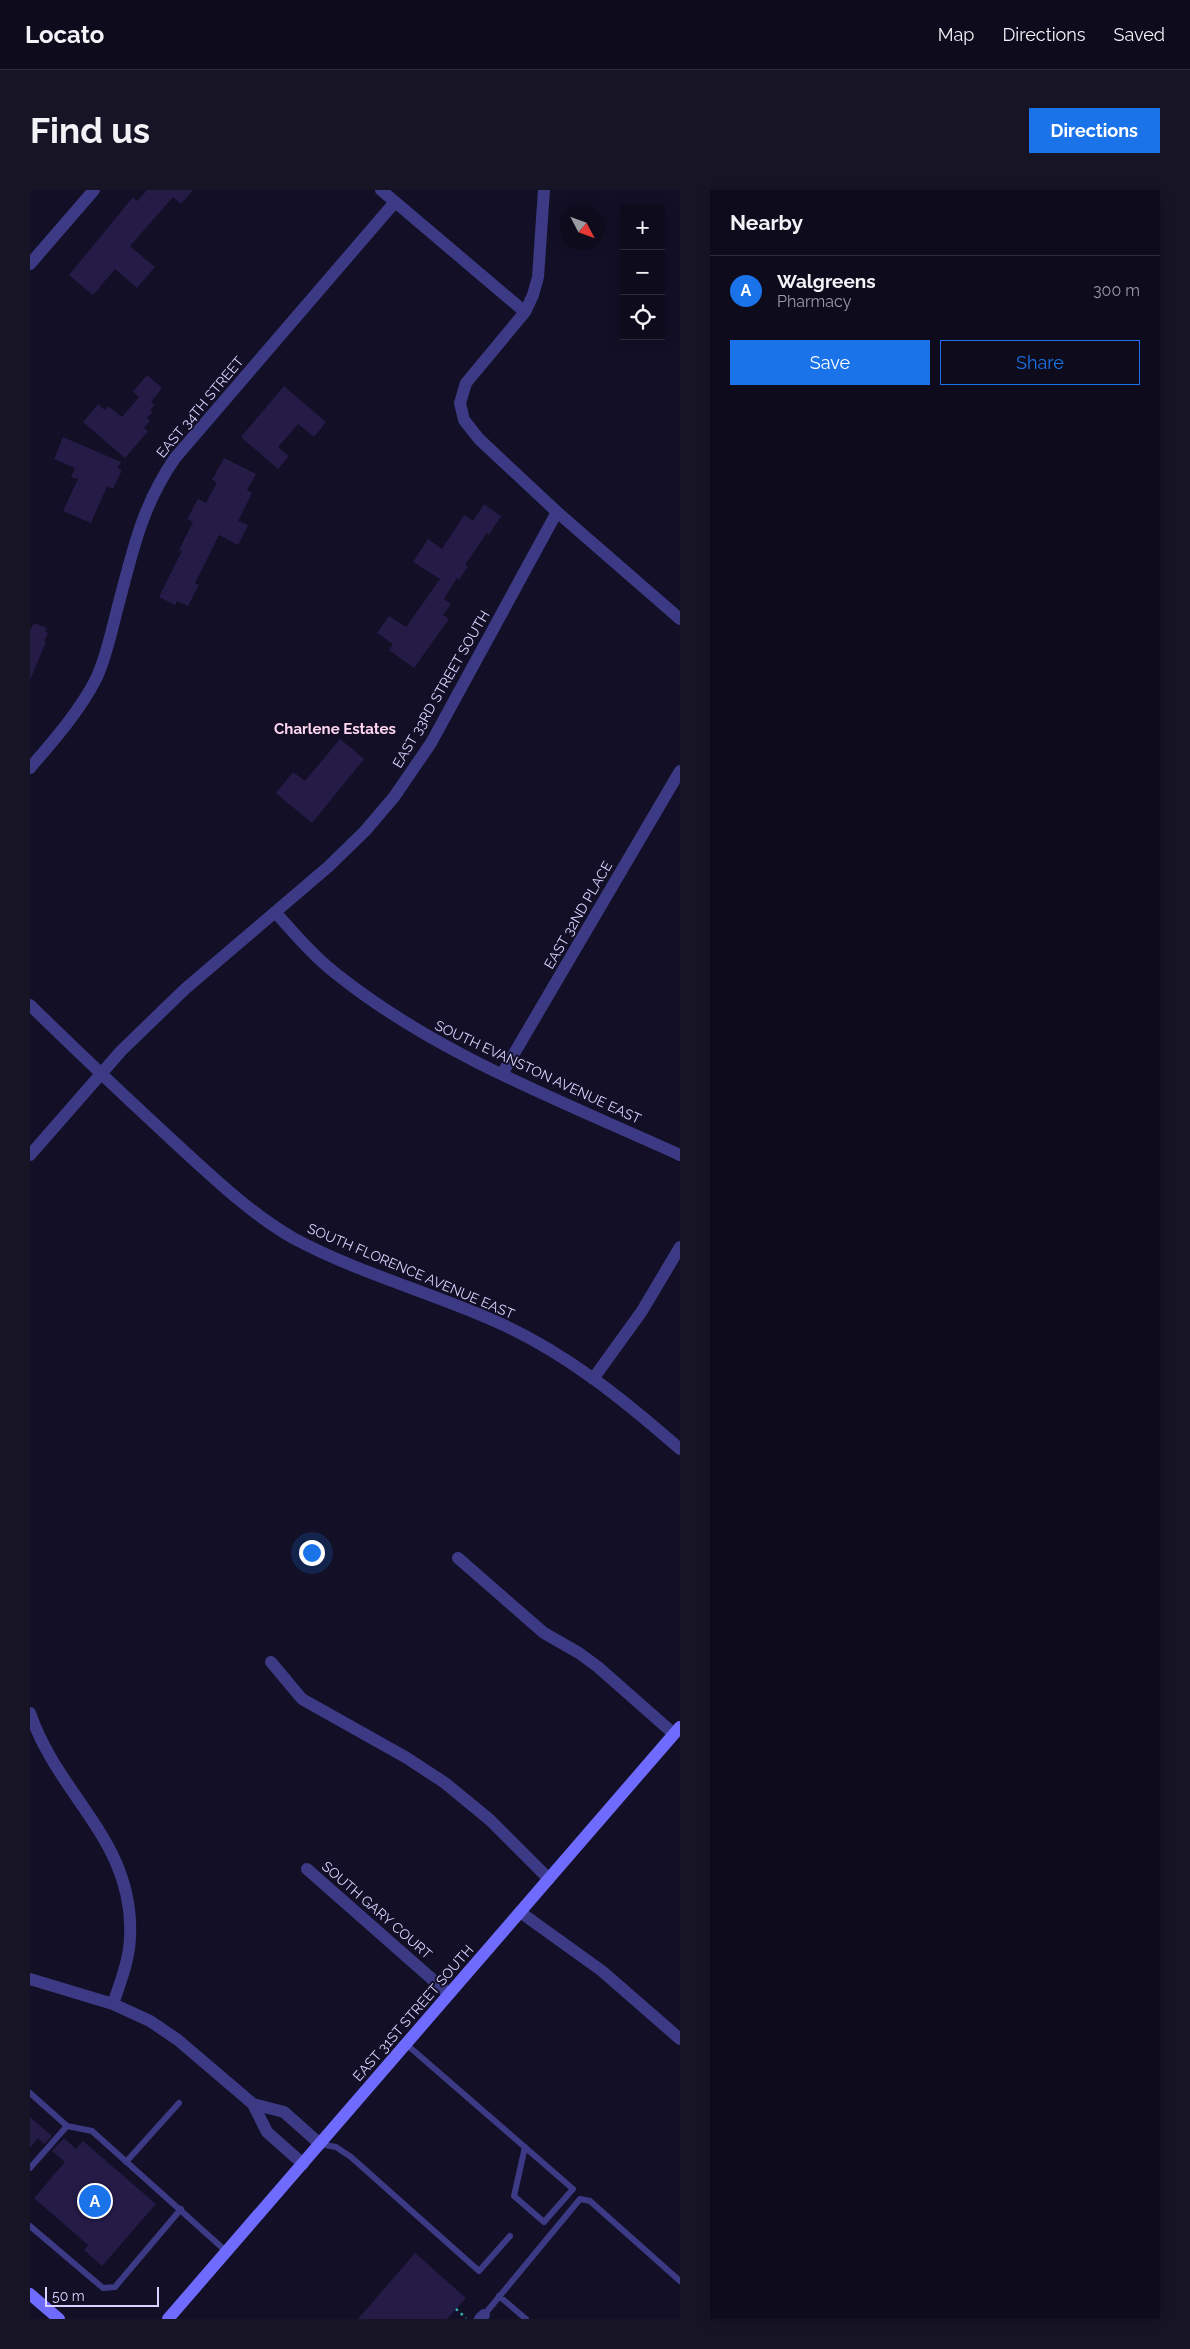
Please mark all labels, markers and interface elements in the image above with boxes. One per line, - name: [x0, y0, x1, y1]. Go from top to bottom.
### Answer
- text: Locato: [25, 20, 104, 49]
- text: Map: [938, 24, 974, 45]
- text: Directions: [1002, 24, 1086, 45]
- text: Saved: [1114, 24, 1165, 45]
- button: Directions: [1029, 108, 1160, 153]
- text: Find us: [30, 110, 150, 151]
- north arrow: [560, 205, 605, 250]
- map controls: [620, 205, 665, 340]
- button: +: [620, 205, 665, 250]
- text: Nearby: [730, 210, 803, 235]
- button: −: [620, 250, 665, 295]
- text: Walgreens: [777, 270, 876, 292]
- text: A: [741, 281, 751, 300]
- text: 300 m: [1093, 281, 1140, 300]
- text: Pharmacy: [777, 292, 851, 311]
- button: locate: [620, 295, 665, 340]
- button: Save: [730, 340, 930, 385]
- button: Share: [940, 340, 1140, 385]
- street label: EAST 34TH STREET: [153, 353, 247, 461]
- street label: EAST 33RD STREET SOUTH: [389, 607, 493, 771]
- district label: Charlene Estates: [274, 720, 396, 738]
- street label: EAST 32ND PLACE: [541, 858, 615, 972]
- street label: SOUTH EVANSTON AVENUE EAST: [432, 1017, 644, 1127]
- street label: SOUTH FLORENCE AVENUE EAST: [305, 1220, 517, 1322]
- your location: [299, 1540, 325, 1566]
- street label: SOUTH GARY COURT: [319, 1858, 436, 1962]
- street label: EAST 31ST STREET SOUTH: [350, 1942, 476, 2084]
- pin: A: [79, 2182, 111, 2220]
- scale bar: [45, 2284, 159, 2307]
- text: 50 m: [52, 2288, 85, 2304]

